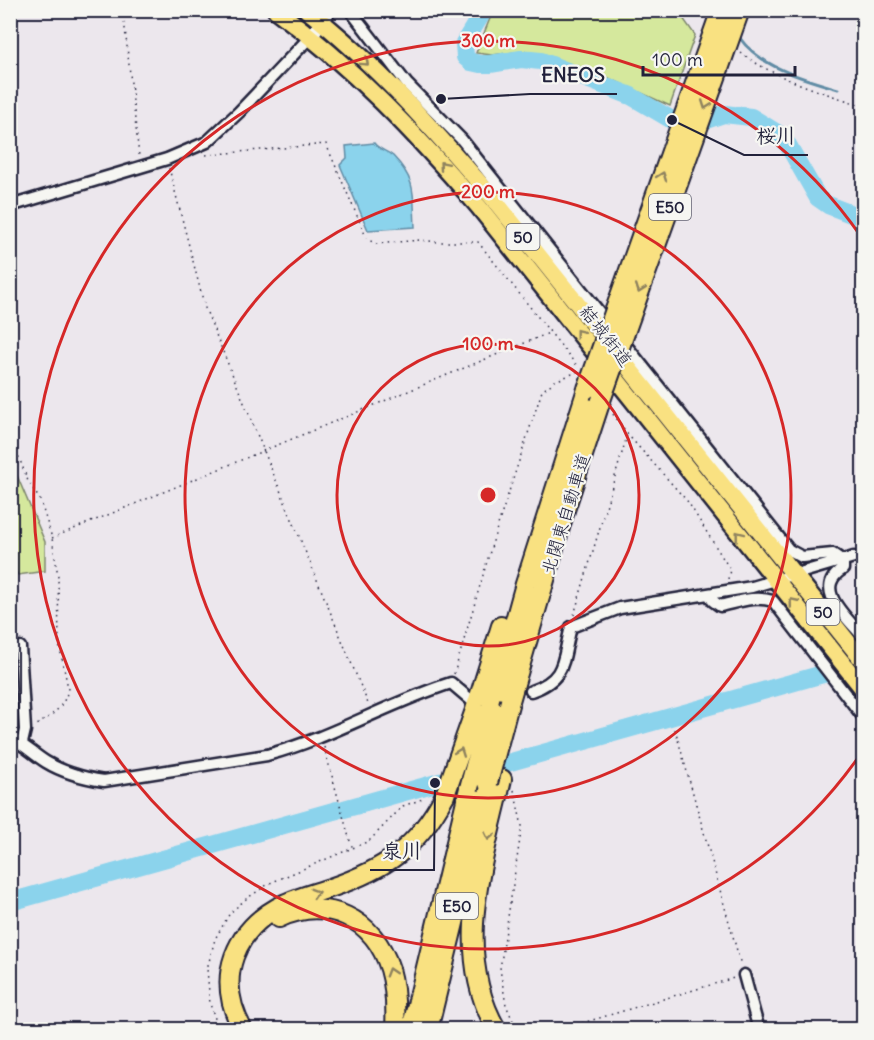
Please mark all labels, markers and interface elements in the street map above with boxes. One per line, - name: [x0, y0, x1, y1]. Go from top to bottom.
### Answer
- text: 300 m: [461, 29, 515, 52]
- scale bar: [643, 39, 794, 77]
- text: 100 m: [652, 48, 703, 71]
- one-way arrow: [358, 55, 369, 66]
- callout: ENEOS: [530, 56, 617, 94]
- text: ENEOS: [541, 62, 605, 87]
- one-way arrow: [701, 99, 714, 110]
- callout: 桜川: [744, 117, 808, 155]
- text: 桜川: [756, 123, 796, 148]
- one-way arrow: [439, 161, 450, 172]
- one-way arrow: [655, 171, 668, 181]
- text: 200 m: [461, 180, 515, 203]
- road number: E50: [649, 194, 691, 220]
- road number: 50: [506, 224, 540, 250]
- one-way arrow: [634, 283, 647, 293]
- street label: 結城街道: [575, 300, 638, 371]
- one-way arrow: [576, 329, 587, 340]
- text: 100 m: [463, 332, 514, 355]
- street label: 北関東自動車道: [536, 450, 595, 577]
- centre of rings: [478, 485, 498, 505]
- one-way arrow: [736, 531, 747, 542]
- one-way arrow: [789, 598, 800, 609]
- road number: 50: [806, 599, 840, 625]
- one-way arrow: [453, 748, 465, 759]
- one-way arrow: [484, 831, 497, 841]
- callout: 泉川: [370, 832, 434, 870]
- text: 泉川: [382, 838, 422, 863]
- one-way arrow: [309, 888, 320, 900]
- road number: E50: [436, 893, 478, 919]
- one-way arrow: [385, 967, 397, 978]

